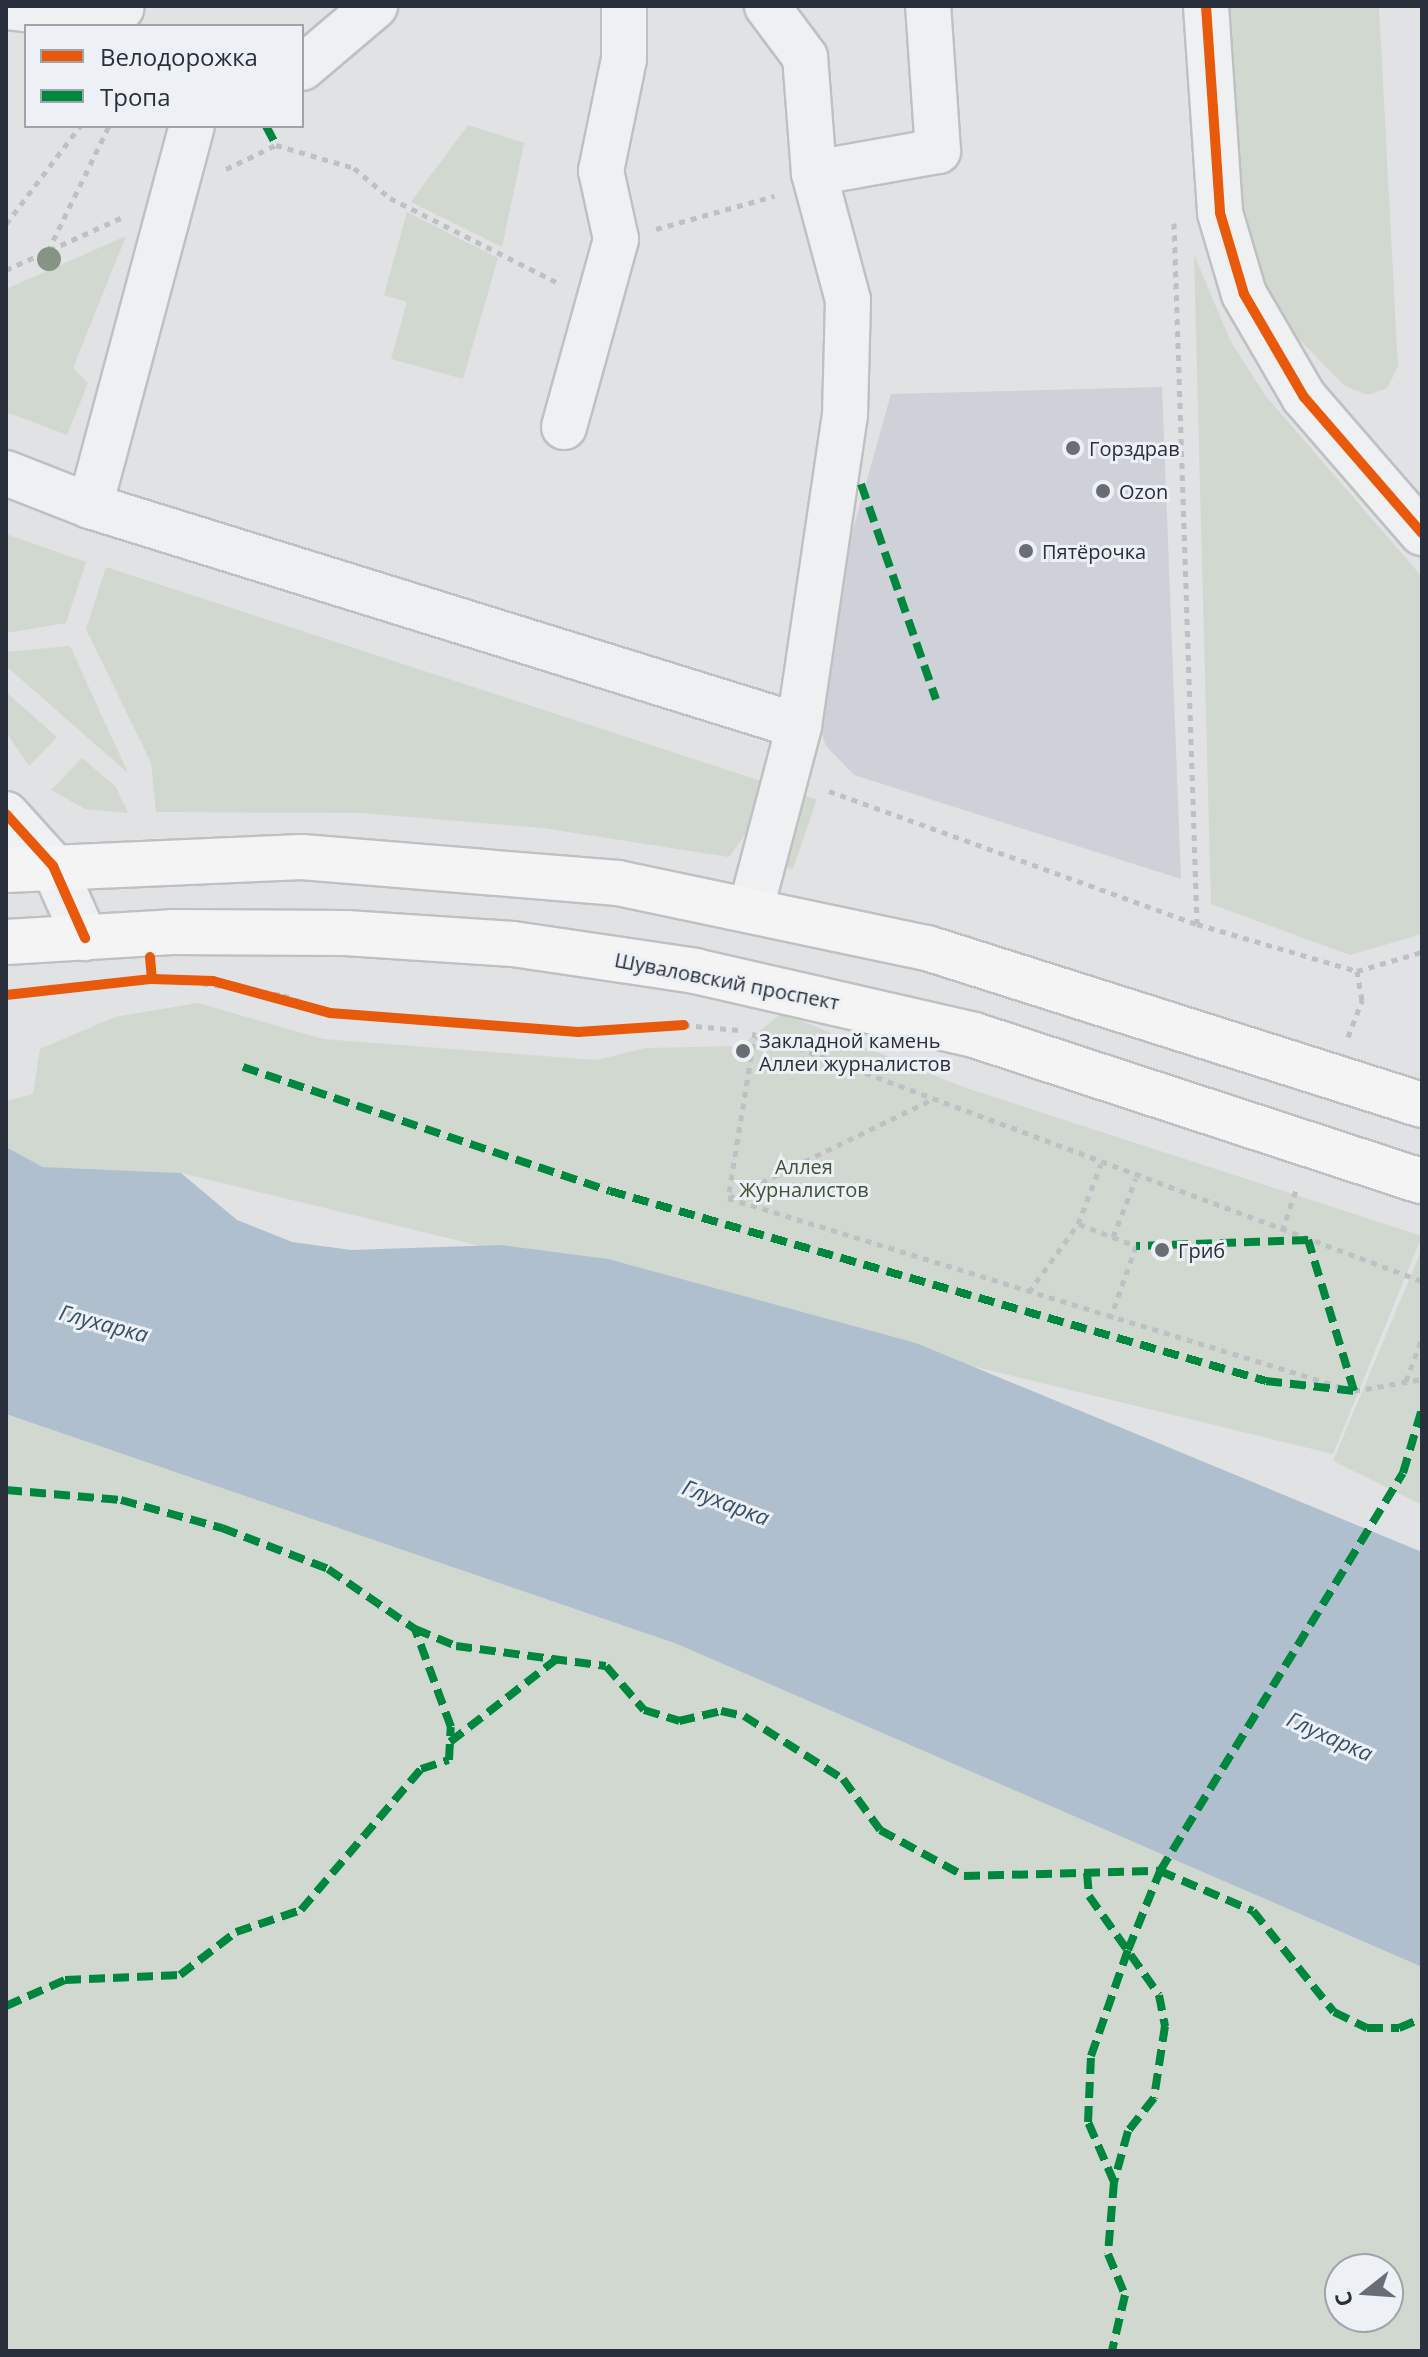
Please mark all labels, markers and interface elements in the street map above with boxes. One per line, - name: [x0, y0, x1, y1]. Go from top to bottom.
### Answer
- legend: [24, 24, 304, 128]
- text: Велодорожка: [100, 40, 258, 73]
- text: Тропа: [100, 80, 171, 113]
- place label: Горздрав: [1089, 436, 1180, 460]
- marker: Горздрав: [1064, 439, 1082, 457]
- place label: Ozon: [1119, 479, 1168, 503]
- marker: Ozon: [1094, 482, 1112, 500]
- place label: Пятёрочка: [1042, 539, 1146, 563]
- marker: Пятёрочка: [1017, 542, 1035, 560]
- street label: Шуваловский проспект: [613, 947, 841, 1015]
- place label: Закладной камень Аллеи журналистов: [759, 1028, 951, 1075]
- marker: Закладной камень Аллеи журналистов: [734, 1042, 752, 1060]
- park label: Аллея Журналистов: [739, 1154, 869, 1201]
- place label: Гриб: [1178, 1238, 1225, 1262]
- marker: Гриб: [1153, 1241, 1171, 1259]
- water label: Глухарка: [57, 1298, 151, 1348]
- water label: Глухарка: [679, 1473, 773, 1531]
- water label: Глухарка: [1283, 1705, 1377, 1767]
- north arrow: [1324, 2253, 1404, 2333]
- text: С: [1327, 2288, 1359, 2311]

